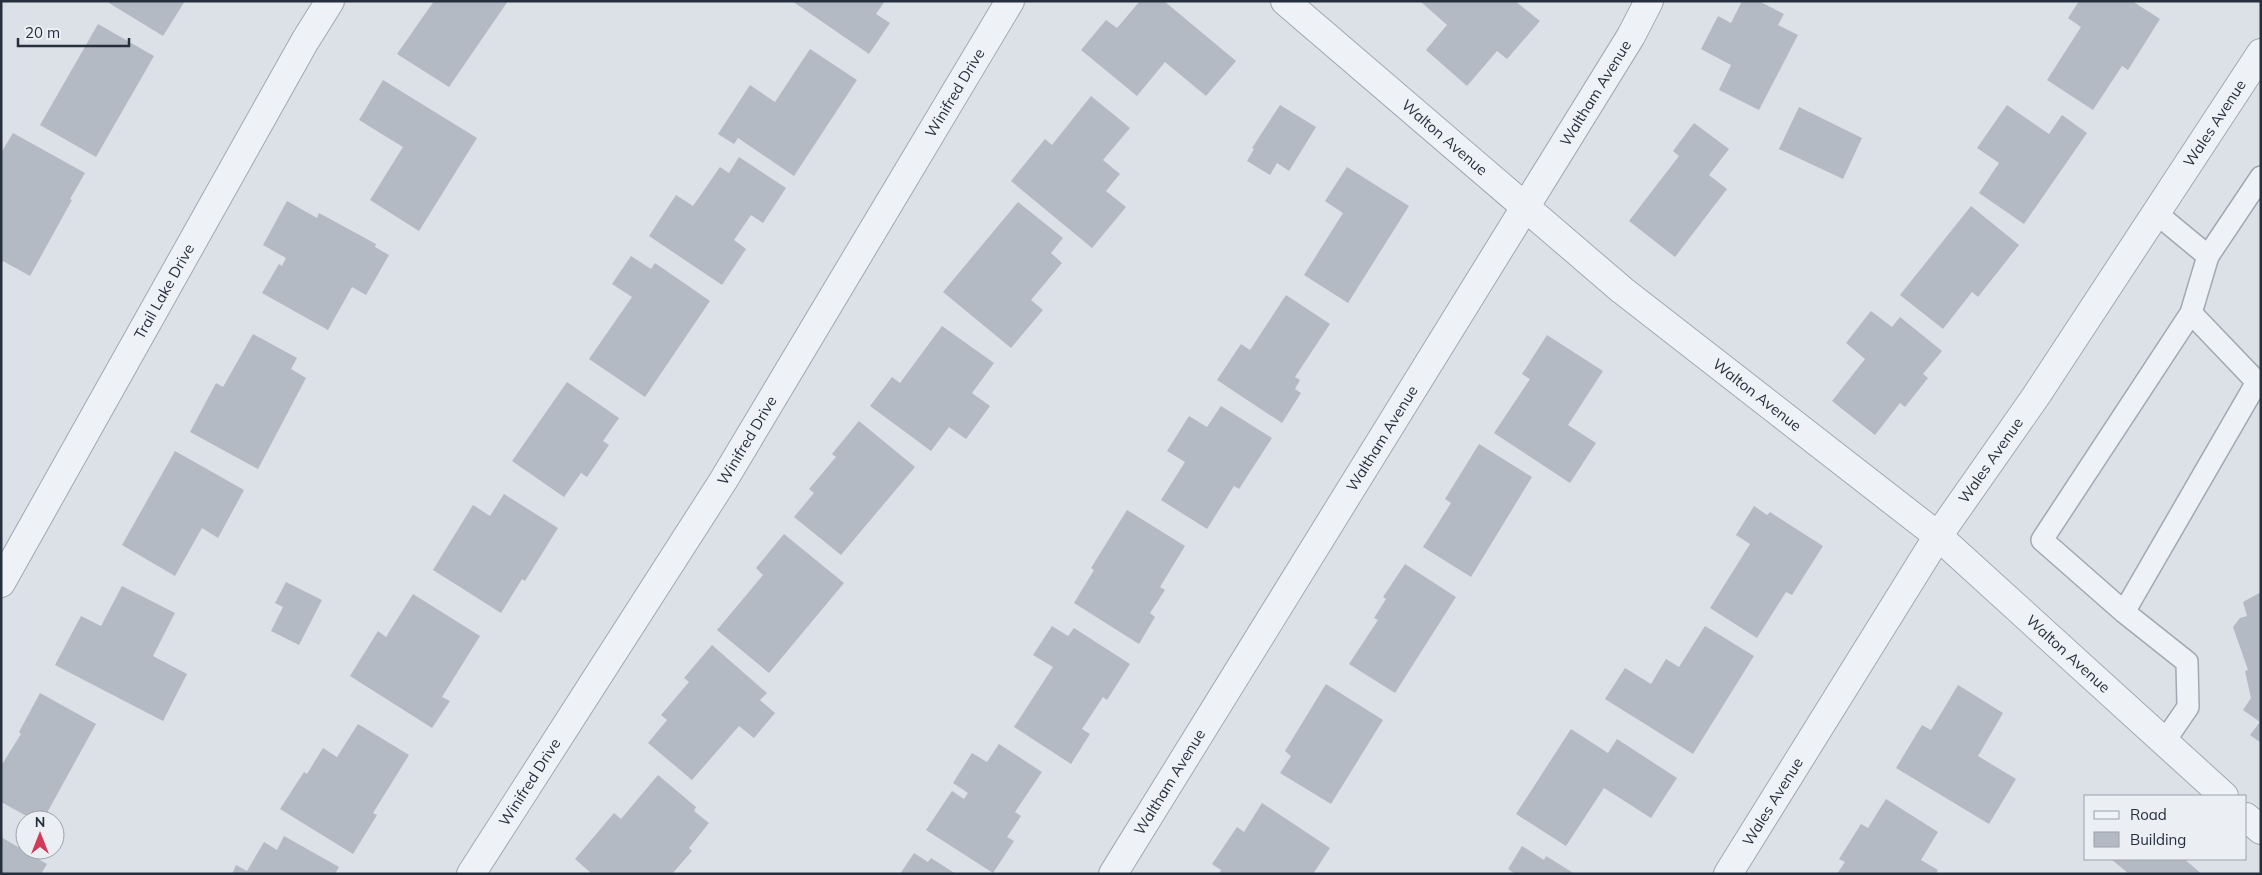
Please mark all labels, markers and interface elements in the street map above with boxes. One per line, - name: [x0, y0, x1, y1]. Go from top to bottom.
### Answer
- scale bar: [18, 15, 129, 47]
- text: 20 m: [25, 23, 60, 42]
- street label: Waltham Avenue: [1555, 36, 1635, 149]
- street label: Winifred Drive: [921, 45, 989, 141]
- street label: Wales Avenue: [2179, 76, 2250, 170]
- street label: Walton Avenue: [1398, 95, 1492, 179]
- street label: Trail Lake Drive: [130, 240, 198, 343]
- street label: Walton Avenue: [1709, 354, 1805, 435]
- street label: Waltham Avenue: [1342, 382, 1422, 495]
- street label: Winifred Drive: [713, 392, 781, 488]
- street label: Wales Avenue: [1954, 414, 2027, 507]
- street label: Walton Avenue: [2022, 611, 2114, 697]
- street label: Waltham Avenue: [1129, 725, 1209, 838]
- street label: Winifred Drive: [494, 735, 565, 829]
- street label: Wales Avenue: [1738, 754, 1807, 849]
- legend: [2084, 795, 2247, 860]
- text: Road: [2130, 805, 2167, 824]
- north arrow: [15, 810, 65, 860]
- text: N: [35, 813, 45, 831]
- text: Building: [2130, 830, 2186, 849]

